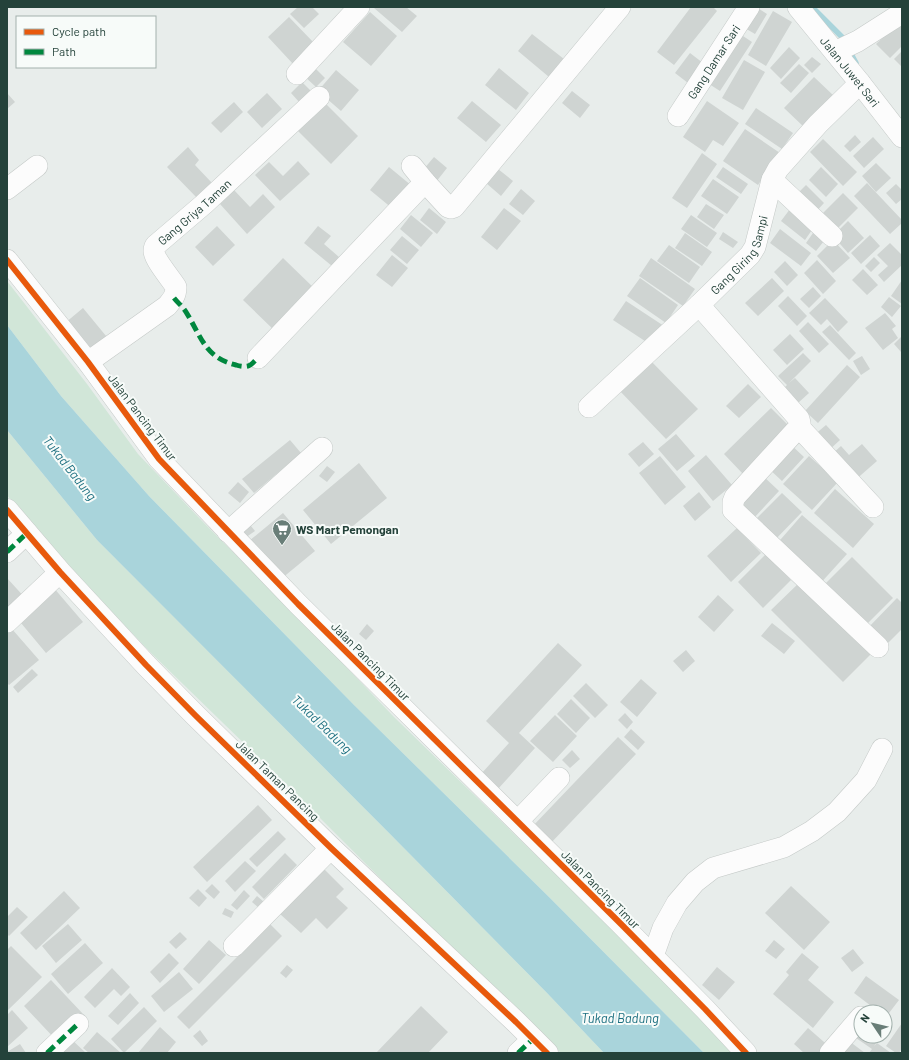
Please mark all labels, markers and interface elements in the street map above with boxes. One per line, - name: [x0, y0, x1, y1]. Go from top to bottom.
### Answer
- legend: [16, 16, 156, 68]
- street label: Gang Damar Sari: [684, 22, 743, 101]
- text: Cycle path: [52, 24, 106, 38]
- street label: Jalan Juwet Sari: [818, 33, 883, 109]
- text: Path: [52, 44, 76, 58]
- street label: Gang Griya Taman: [155, 176, 234, 248]
- street label: Gang Giring Sampi: [707, 214, 770, 297]
- street label: Jalan Pancing Timur: [106, 371, 181, 464]
- water label: Tukad Badung: [40, 433, 100, 504]
- supermarket icon: WS Mart Pemongan: [271, 518, 293, 546]
- place label: WS Mart Pemongan: [296, 522, 399, 536]
- street label: Jalan Pancing Timur: [329, 619, 414, 704]
- water label: Tukad Badung: [289, 691, 356, 757]
- street label: Jalan Taman Pancing: [233, 737, 323, 823]
- street label: Jalan Pancing Timur: [559, 847, 644, 932]
- north arrow: [853, 1004, 893, 1044]
- water label: Tukad Badung: [581, 1010, 659, 1026]
- text: N: [857, 1011, 872, 1025]

